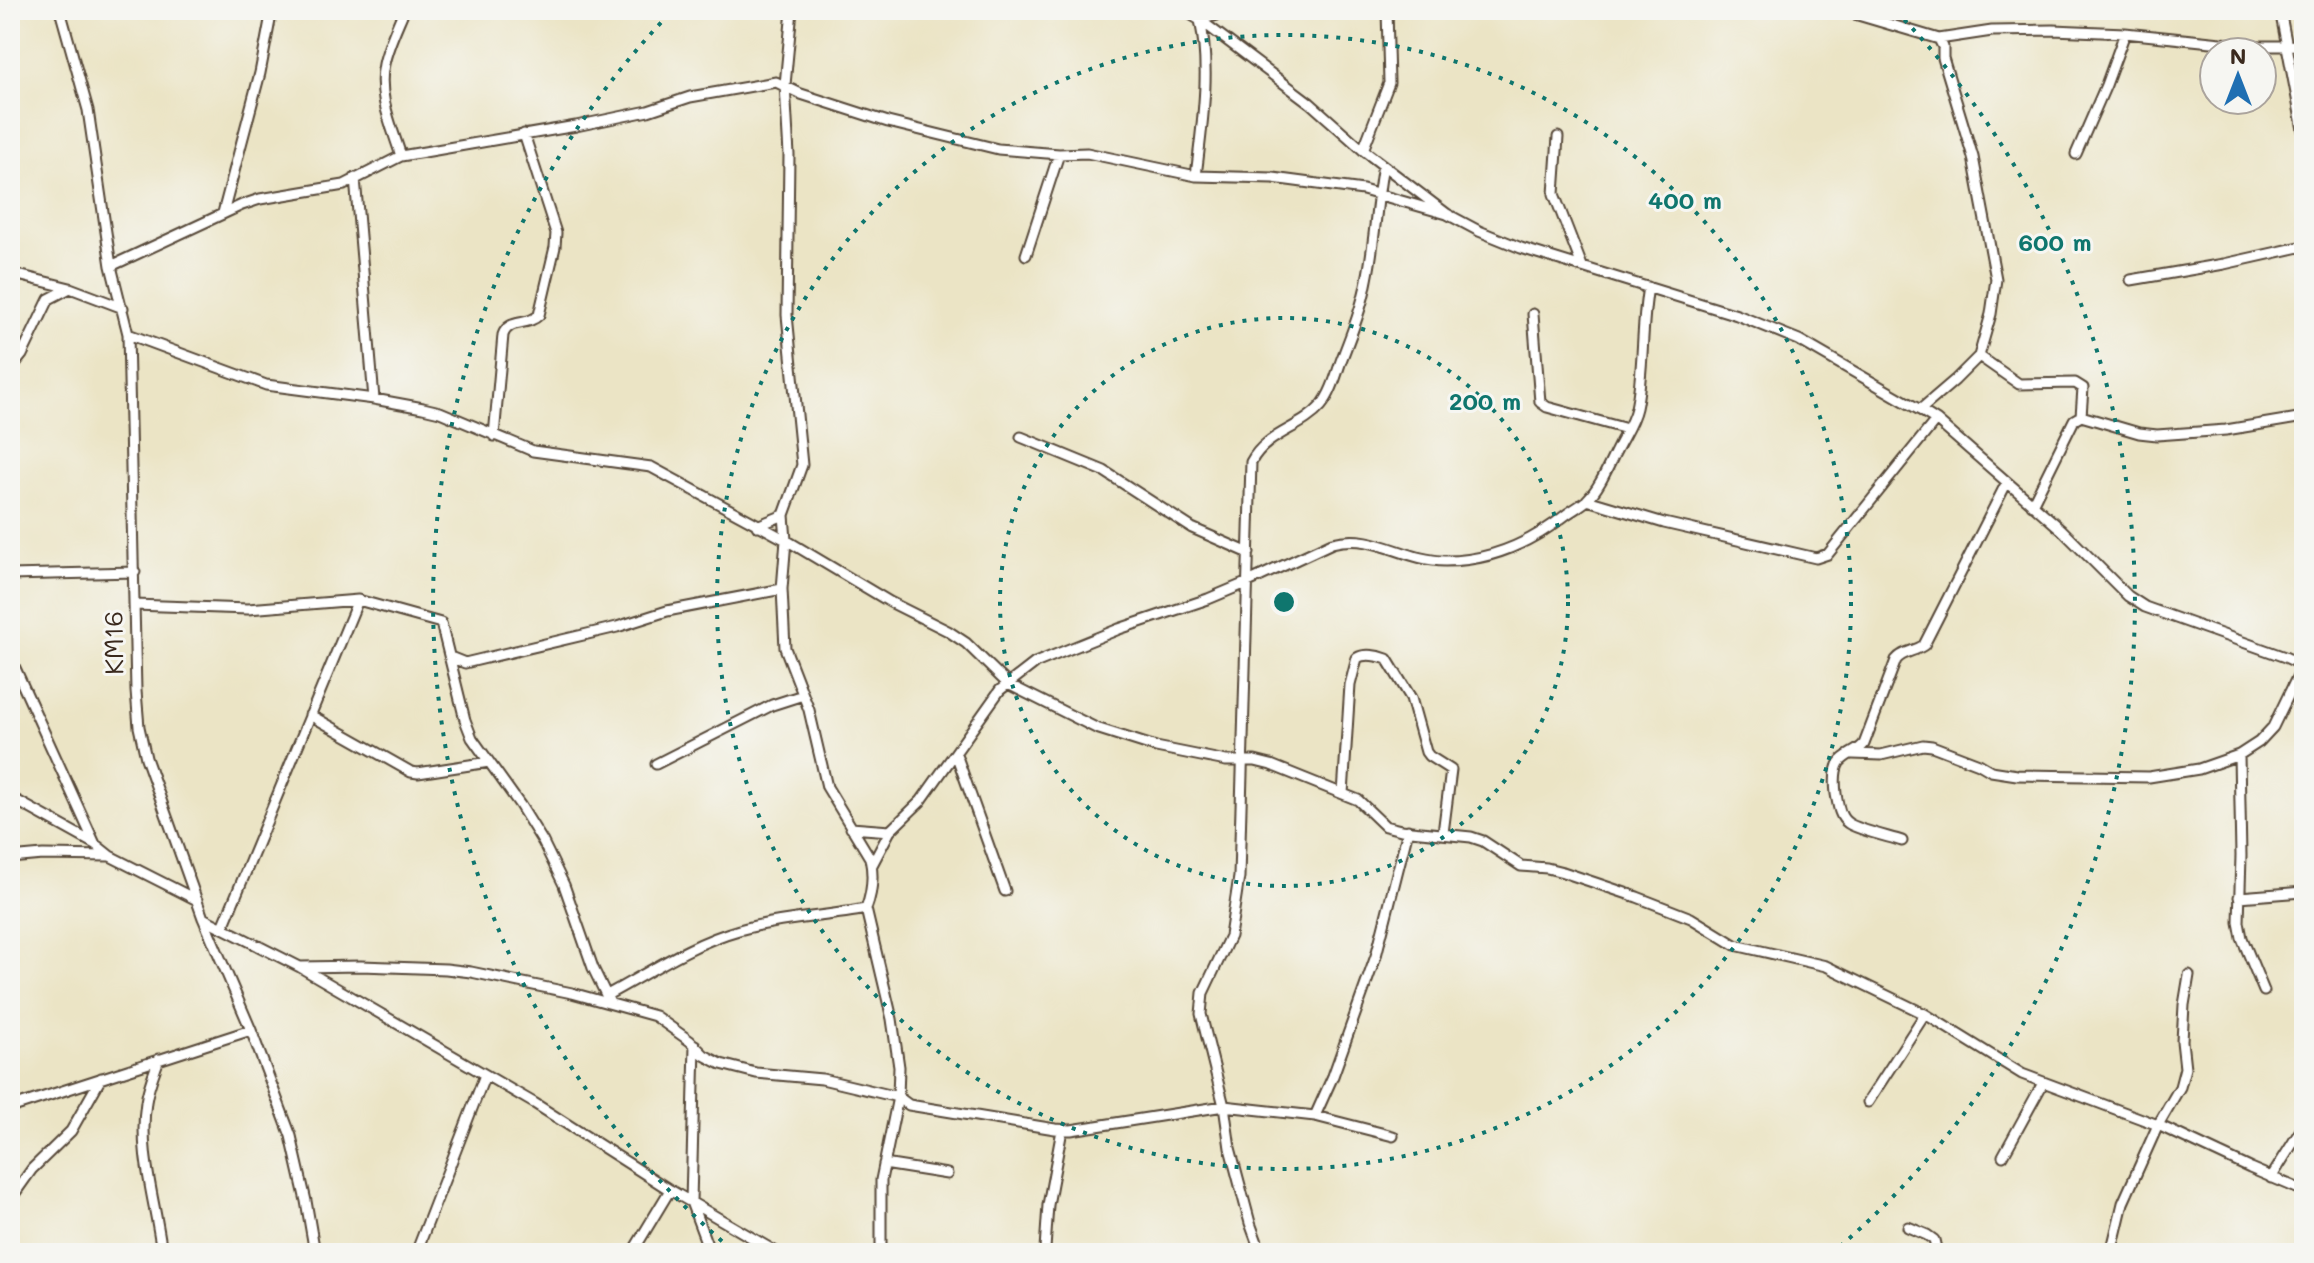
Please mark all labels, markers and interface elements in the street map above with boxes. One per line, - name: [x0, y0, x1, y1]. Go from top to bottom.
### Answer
- north arrow: [2198, 36, 2278, 116]
- text: N: [2230, 41, 2246, 70]
- text: 400 m: [1648, 184, 1722, 215]
- text: 600 m: [2018, 226, 2092, 257]
- text: 200 m: [1449, 385, 1521, 416]
- centre of rings: [1270, 588, 1298, 616]
- street label: KM16: [95, 611, 131, 675]

